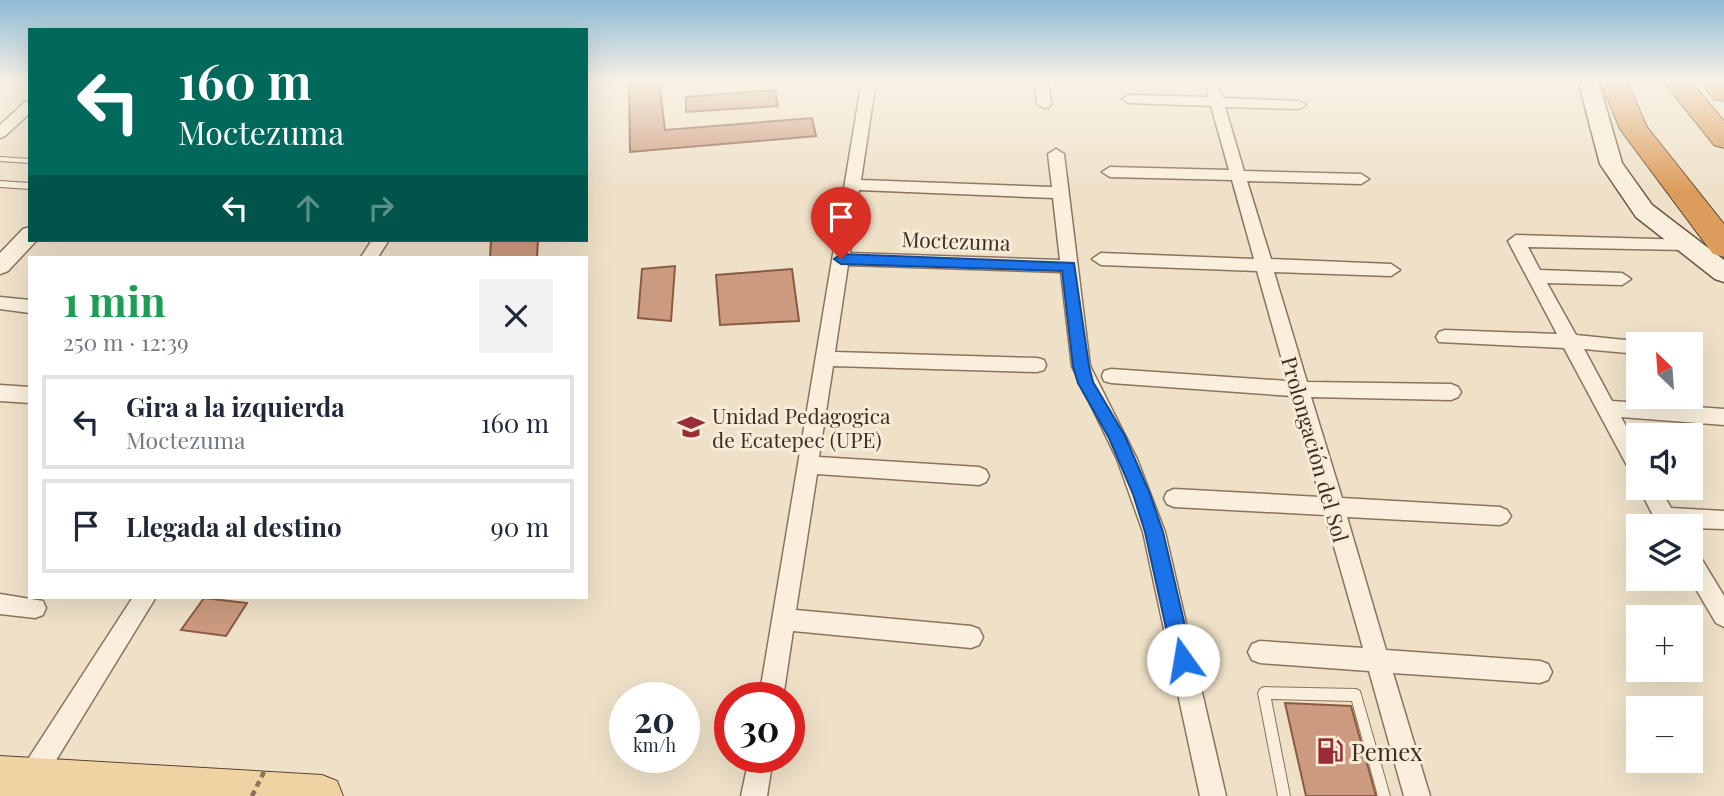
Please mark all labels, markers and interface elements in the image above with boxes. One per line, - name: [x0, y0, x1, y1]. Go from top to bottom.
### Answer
- text: 160 m: [178, 47, 312, 112]
- icon: left: [63, 56, 154, 147]
- text: Moctezuma: [178, 110, 344, 153]
- pin: [811, 187, 871, 259]
- icon: left: [216, 189, 254, 227]
- icon: ahead: [289, 189, 327, 227]
- icon: right: [362, 189, 400, 227]
- icon: arrive: [822, 198, 860, 236]
- street label: Moctezuma: [901, 224, 1011, 256]
- text: 1 min: [63, 272, 166, 328]
- button: close: [479, 279, 553, 353]
- text: 250 m · 12:39: [63, 326, 189, 357]
- north arrow: [1626, 332, 1703, 410]
- map controls: [1626, 332, 1703, 773]
- street label: Prolongación del Sol: [1276, 353, 1356, 545]
- text: Gira a la izquierda: [126, 389, 345, 424]
- place label: Unidad Pedagogica de Ecatepec (UPE): [712, 401, 891, 453]
- icon: left: [67, 403, 105, 441]
- text: 160 m: [481, 405, 549, 440]
- school or university icon: Unidad Pedagogica de Ecatepec (UPE): [676, 412, 706, 442]
- button: sound: [1626, 423, 1703, 500]
- text: Moctezuma: [126, 424, 245, 455]
- icon: arrive: [67, 507, 105, 545]
- text: Llegada al destino: [126, 509, 342, 544]
- text: 90 m: [491, 509, 549, 544]
- button: layers: [1626, 514, 1703, 591]
- button: +: [1626, 605, 1703, 682]
- position arrow: [1146, 623, 1220, 697]
- speed limit sign: 30: [714, 682, 805, 773]
- text: 20: [634, 695, 675, 742]
- button: −: [1626, 696, 1703, 773]
- text: km/h: [633, 733, 676, 757]
- place label: Pemex: [1351, 735, 1423, 767]
- fuel station icon: Pemex: [1315, 736, 1345, 766]

